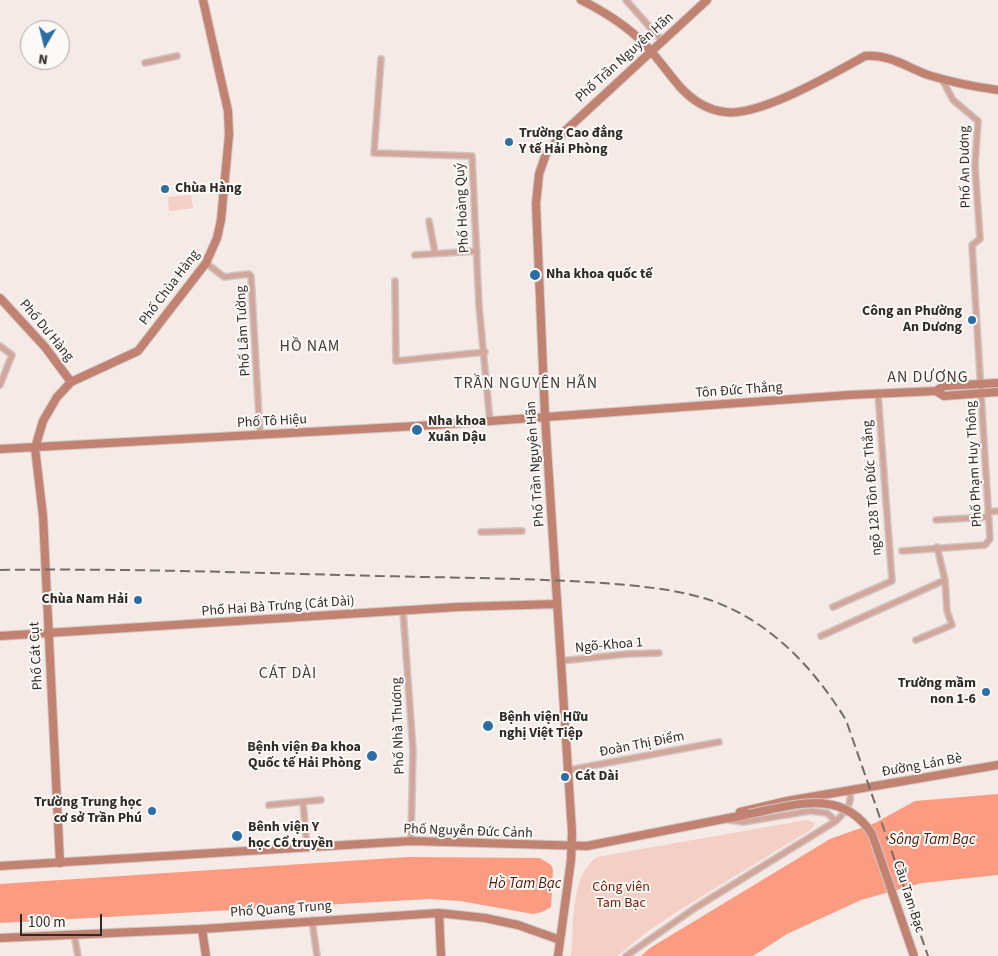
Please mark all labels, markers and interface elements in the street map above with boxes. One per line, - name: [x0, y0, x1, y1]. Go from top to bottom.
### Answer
- street label: Phố Trần Nguyên Hãn: [572, 10, 678, 106]
- north arrow: [20, 20, 70, 70]
- text: N: [37, 48, 49, 69]
- place label: Trường Cao đẳng Y tế Hải Phòng: [519, 126, 623, 158]
- street label: Phố An Dương: [957, 126, 975, 208]
- marker: Trường Cao đẳng Y tế Hải Phòng: [503, 136, 515, 148]
- street label: Phố Hoàng Quý: [452, 162, 474, 254]
- place label: Chùa Hàng: [175, 181, 242, 197]
- marker: Chùa Hàng: [159, 183, 171, 195]
- street label: Phố Chùa Hàng: [136, 247, 204, 329]
- place label: Nha khoa quốc tế: [546, 267, 652, 283]
- marker: Nha khoa quốc tế: [528, 268, 542, 282]
- street label: Phố Lâm Tường: [233, 285, 255, 377]
- street label: Phố Dư Hàng: [15, 297, 77, 365]
- place label: Công an Phường An Dương: [862, 304, 962, 336]
- marker: Công an Phường An Dương: [966, 314, 978, 326]
- district label: HỒ NAM: [279, 337, 341, 357]
- district label: AN DƯƠNG: [886, 368, 970, 388]
- district label: TRẦN NGUYÊN HÃN: [452, 374, 600, 394]
- street label: Tôn Đức Thắng: [695, 380, 783, 402]
- street label: Phố Trần Nguyên Hãn: [523, 400, 549, 528]
- street label: Phố Phạm Huy Thông: [963, 400, 987, 528]
- street label: Phố Tô Hiệu: [237, 412, 307, 432]
- place label: Nha khoa Xuân Dậu: [428, 414, 486, 447]
- street label: ngõ 128 Tôn Đức Thắng: [860, 420, 886, 556]
- marker: Nha khoa Xuân Dậu: [410, 423, 424, 437]
- place label: Chùa Nam Hải: [42, 592, 128, 608]
- street label: Phố Hai Bà Trưng (Cát Dài): [201, 593, 355, 621]
- marker: Chùa Nam Hải: [132, 594, 144, 606]
- street label: Phố Cát Cụt: [27, 621, 47, 691]
- street label: Ngõ-Khoa 1: [574, 635, 644, 657]
- district label: CÁT DÀI: [258, 664, 318, 684]
- place label: Trường mầm non 1-6: [898, 676, 976, 709]
- street label: Phố Nhà Thương: [389, 677, 409, 775]
- marker: Trường mầm non 1-6: [980, 686, 992, 698]
- place label: Bệnh viện Hữu nghị Việt Tiệp: [499, 710, 588, 742]
- marker: Bệnh viện Hữu nghị Việt Tiệp: [481, 719, 495, 733]
- street label: Đoàn Thị Điểm: [598, 729, 686, 761]
- place label: Bệnh viện Đa khoa Quốc tế Hải Phòng: [247, 740, 361, 772]
- marker: Bệnh viện Đa khoa Quốc tế Hải Phòng: [365, 749, 379, 763]
- street label: Đường Lán Bè: [881, 751, 963, 781]
- place label: Cát Dài: [575, 769, 619, 785]
- marker: Cát Dài: [559, 771, 571, 783]
- place label: Trường Trung học cơ sở Trần Phú: [34, 795, 142, 828]
- marker: Trường Trung học cơ sở Trần Phú: [146, 805, 158, 817]
- place label: Bênh viện Y học Cổ truyền: [248, 820, 333, 852]
- street label: Phố Nguyễn Đức Cảnh: [403, 821, 533, 843]
- marker: Bênh viện Y học Cổ truyền: [230, 829, 244, 843]
- water label: Sông Tam Bạc: [889, 832, 975, 850]
- street label: Cầu Tam Bạc: [888, 859, 928, 935]
- water label: Hồ Tam Bạc: [489, 876, 561, 894]
- park label: Công viên Tam Bạc: [592, 880, 650, 912]
- street label: Phố Quang Trung: [230, 898, 332, 922]
- scale bar: [22, 904, 105, 936]
- text: 100 m: [28, 912, 66, 933]

